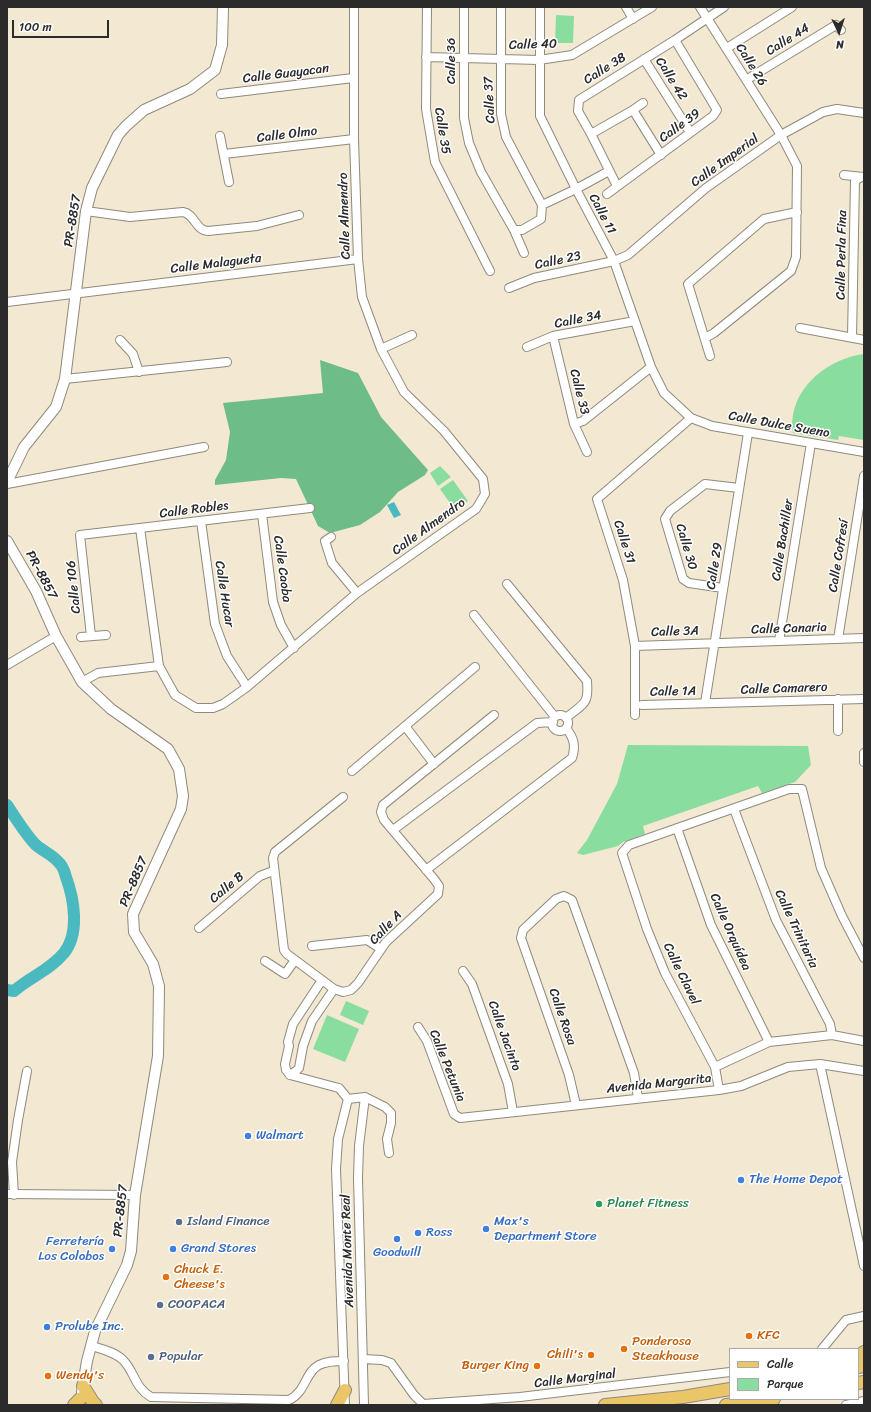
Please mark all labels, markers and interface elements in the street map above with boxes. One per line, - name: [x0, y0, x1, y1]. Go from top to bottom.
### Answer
- scale bar: [14, 12, 111, 38]
- north arrow: [819, 12, 859, 52]
- text: 100 m: [19, 16, 52, 38]
- street label: Calle 44: [763, 21, 813, 59]
- text: N: [835, 35, 844, 54]
- street label: Calle 40: [509, 36, 557, 54]
- street label: Calle 36: [444, 38, 460, 84]
- street label: Calle 26: [732, 41, 770, 89]
- street label: Calle 38: [581, 50, 629, 88]
- street label: Calle 42: [652, 55, 690, 103]
- street label: Calle Guayacan: [242, 61, 330, 87]
- street label: Calle 37: [481, 76, 499, 124]
- street label: Calle 35: [431, 106, 453, 156]
- street label: Calle 39: [656, 106, 704, 146]
- street label: Calle Olmo: [256, 124, 318, 146]
- street label: Calle Imperial: [688, 131, 762, 191]
- street label: Calle Almendro: [336, 172, 354, 260]
- street label: Calle 11: [585, 191, 619, 237]
- street label: PR-8857: [61, 194, 85, 248]
- street label: Calle Perla Fina: [833, 210, 851, 300]
- street label: Calle 23: [534, 249, 582, 273]
- street label: Calle Malagueta: [170, 251, 262, 277]
- street label: Calle 34: [553, 308, 603, 332]
- street label: Calle 33: [566, 368, 592, 416]
- street label: Calle Dulce Sueno: [727, 408, 831, 442]
- street label: Calle Almendro: [389, 495, 469, 559]
- street label: Calle Robles: [159, 498, 229, 522]
- street label: Calle Bachiller: [769, 498, 797, 582]
- street label: Calle 31: [610, 518, 638, 566]
- street label: Calle Cofresí: [826, 518, 852, 594]
- street label: Calle 30: [672, 522, 700, 572]
- street label: Calle Caoba: [270, 535, 294, 603]
- street label: Calle 29: [704, 541, 726, 591]
- street label: PR-8857: [22, 548, 60, 602]
- street label: Calle 106: [63, 560, 85, 614]
- street label: Calle Hucar: [211, 560, 237, 628]
- street label: Calle Canaria: [751, 620, 827, 638]
- street label: Calle 3A: [651, 623, 699, 641]
- street label: Calle Camarero: [740, 680, 828, 698]
- street label: Calle 1A: [650, 684, 696, 700]
- street label: PR-8857: [116, 855, 152, 909]
- street label: Calle B: [207, 869, 247, 907]
- street label: Calle Trinitaria: [771, 887, 821, 971]
- street label: Calle Orquídea: [706, 891, 754, 973]
- street label: Calle A: [366, 908, 406, 948]
- street label: Calle Clavel: [659, 941, 703, 1007]
- street label: Calle Rosa: [545, 987, 579, 1047]
- street label: Calle Jacinto: [484, 999, 524, 1073]
- street label: Calle Petunia: [425, 1028, 469, 1104]
- street label: Avenida Margarita: [606, 1071, 712, 1097]
- place label: Walmart: [256, 1128, 304, 1144]
- marker: Walmart: [243, 1131, 253, 1141]
- place label: The Home Depot: [749, 1172, 843, 1188]
- marker: The Home Depot: [736, 1175, 746, 1185]
- street label: PR-8857: [110, 1184, 132, 1238]
- street label: Avenida Monte Real: [338, 1194, 358, 1308]
- place label: Planet Fitness: [607, 1196, 689, 1212]
- marker: Planet Fitness: [594, 1199, 604, 1209]
- place label: Island Finance: [187, 1214, 270, 1230]
- place label: Max's Department Store: [494, 1214, 597, 1245]
- marker: Island Finance: [174, 1217, 184, 1227]
- marker: Max's Department Store: [481, 1224, 491, 1234]
- place label: Ross: [426, 1225, 452, 1241]
- marker: Ross: [413, 1228, 423, 1238]
- place label: Ferretería Los Colobos: [38, 1234, 104, 1265]
- marker: Goodwill: [392, 1234, 402, 1244]
- place label: Grand Stores: [181, 1241, 256, 1257]
- marker: Ferretería Los Colobos: [107, 1244, 117, 1254]
- marker: Grand Stores: [168, 1244, 178, 1254]
- place label: Goodwill: [373, 1245, 421, 1261]
- place label: Chuck E. Cheese's: [174, 1262, 225, 1293]
- marker: Chuck E. Cheese's: [161, 1272, 171, 1282]
- place label: COOPACA: [168, 1297, 225, 1313]
- marker: COOPACA: [155, 1300, 165, 1310]
- place label: Prolube Inc.: [55, 1319, 125, 1335]
- marker: Prolube Inc.: [42, 1322, 52, 1332]
- place label: KFC: [757, 1328, 780, 1344]
- marker: KFC: [744, 1331, 754, 1341]
- place label: Ponderosa Steakhouse: [632, 1334, 699, 1365]
- marker: Ponderosa Steakhouse: [619, 1344, 629, 1354]
- place label: Chili's: [547, 1347, 583, 1363]
- legend: [729, 1348, 859, 1400]
- place label: Popular: [159, 1349, 203, 1365]
- marker: Chili's: [586, 1350, 596, 1360]
- marker: Popular: [146, 1352, 156, 1362]
- text: Calle: [767, 1353, 794, 1375]
- place label: Burger King: [461, 1358, 529, 1374]
- marker: Burger King: [532, 1361, 542, 1371]
- street label: Calle Marginal: [533, 1366, 617, 1392]
- place label: Wendy's: [56, 1368, 104, 1384]
- marker: Wendy's: [43, 1371, 53, 1381]
- text: Parque: [767, 1373, 803, 1395]

